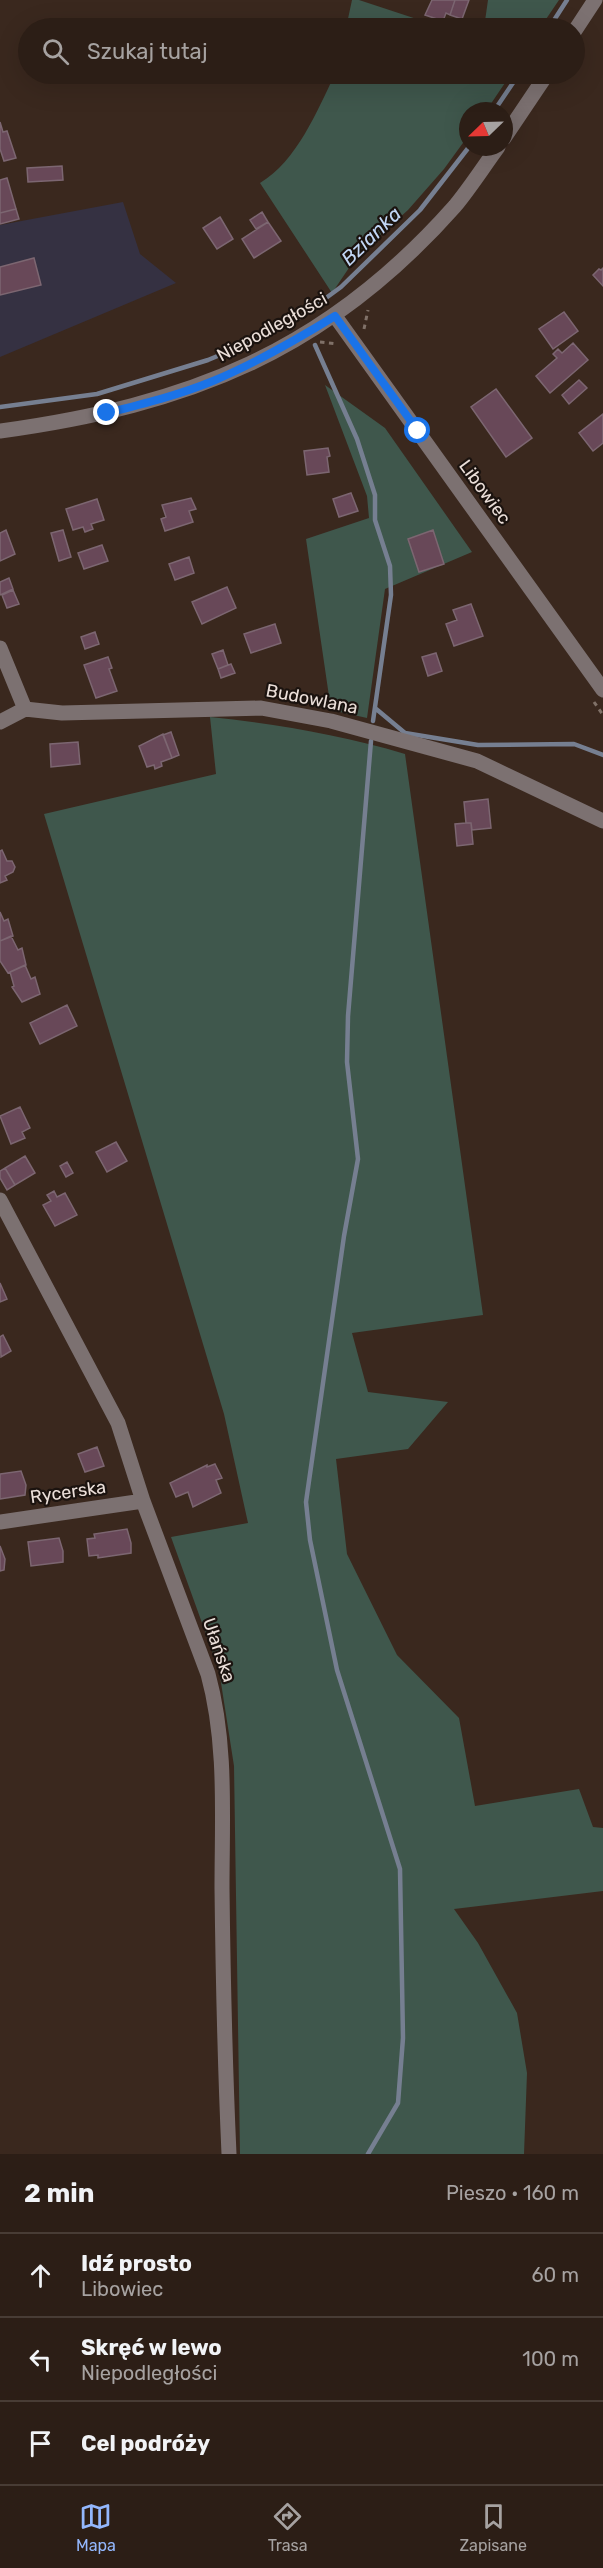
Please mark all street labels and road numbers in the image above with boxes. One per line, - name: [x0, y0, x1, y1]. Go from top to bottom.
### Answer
- street label: Niepodległości: [213, 288, 331, 366]
- street label: Libowiec: [454, 456, 516, 528]
- street label: Budowlana: [264, 679, 360, 719]
- street label: Rycerska: [29, 1476, 107, 1508]
- street label: Ułańska: [198, 1615, 240, 1685]

